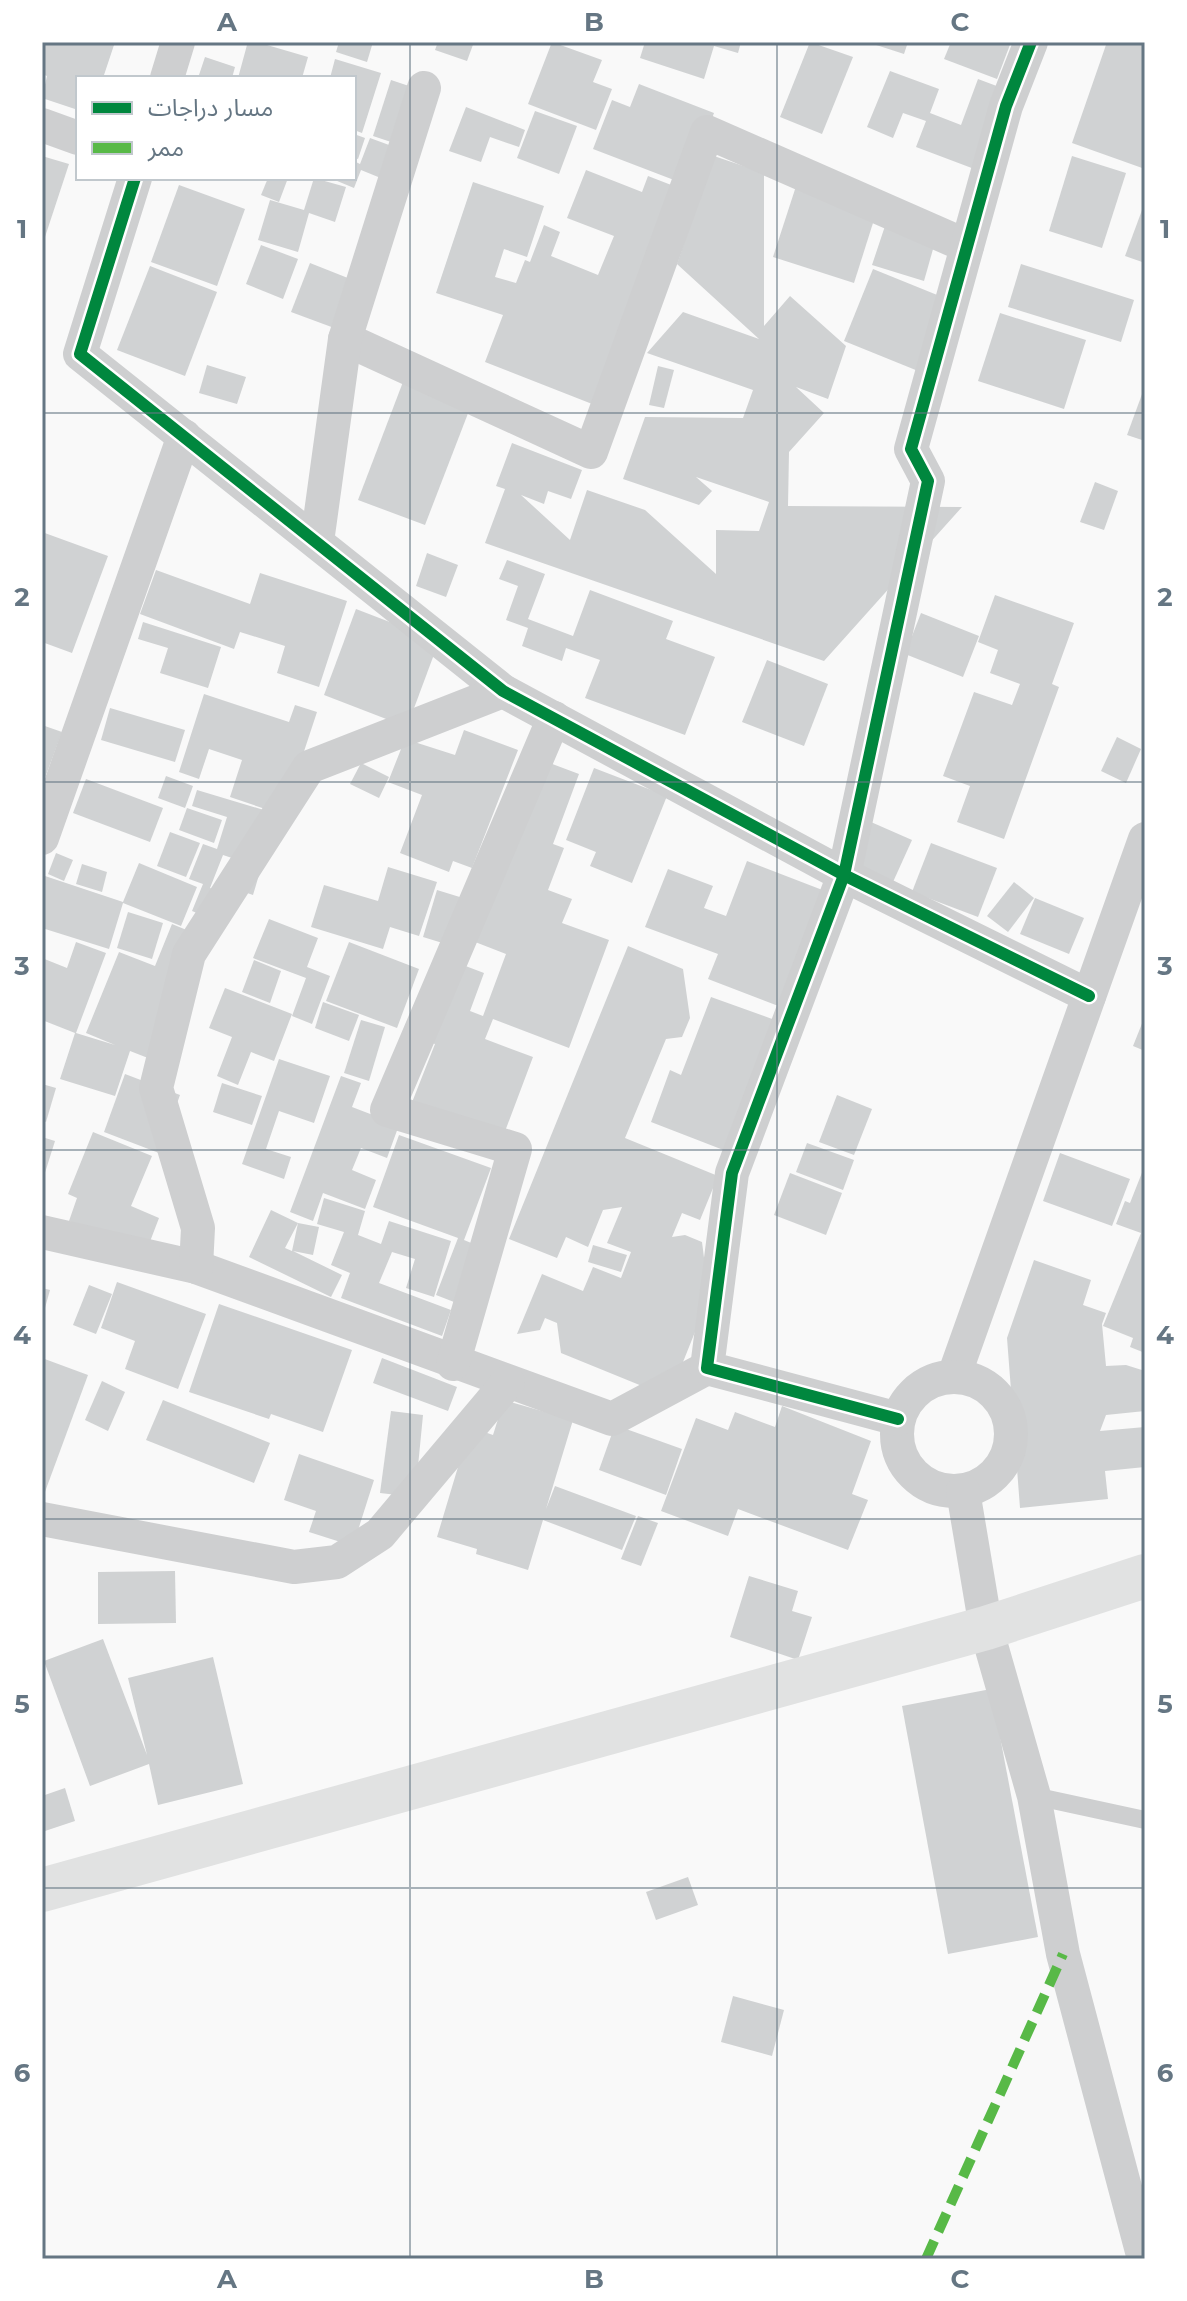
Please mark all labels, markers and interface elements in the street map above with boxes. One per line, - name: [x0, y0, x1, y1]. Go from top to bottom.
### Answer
- text: A: [216, 6, 238, 38]
- text: B: [584, 6, 604, 38]
- text: C: [951, 6, 970, 38]
- legend: [76, 76, 356, 180]
- text: مسار دراجات: [148, 93, 273, 122]
- text: ممر: [147, 133, 184, 162]
- text: 1: [17, 213, 27, 245]
- text: 1: [1160, 213, 1170, 245]
- text: 2: [14, 581, 30, 613]
- text: 2: [1157, 581, 1173, 613]
- text: 3: [13, 950, 30, 982]
- text: 3: [1156, 950, 1173, 982]
- text: 4: [13, 1319, 31, 1351]
- text: 4: [1156, 1319, 1174, 1351]
- text: 5: [14, 1688, 30, 1720]
- text: 5: [1157, 1688, 1173, 1720]
- text: 6: [14, 2057, 31, 2089]
- text: 6: [1157, 2057, 1174, 2089]
- text: A: [216, 2263, 238, 2295]
- text: B: [584, 2263, 604, 2295]
- text: C: [951, 2263, 970, 2295]

